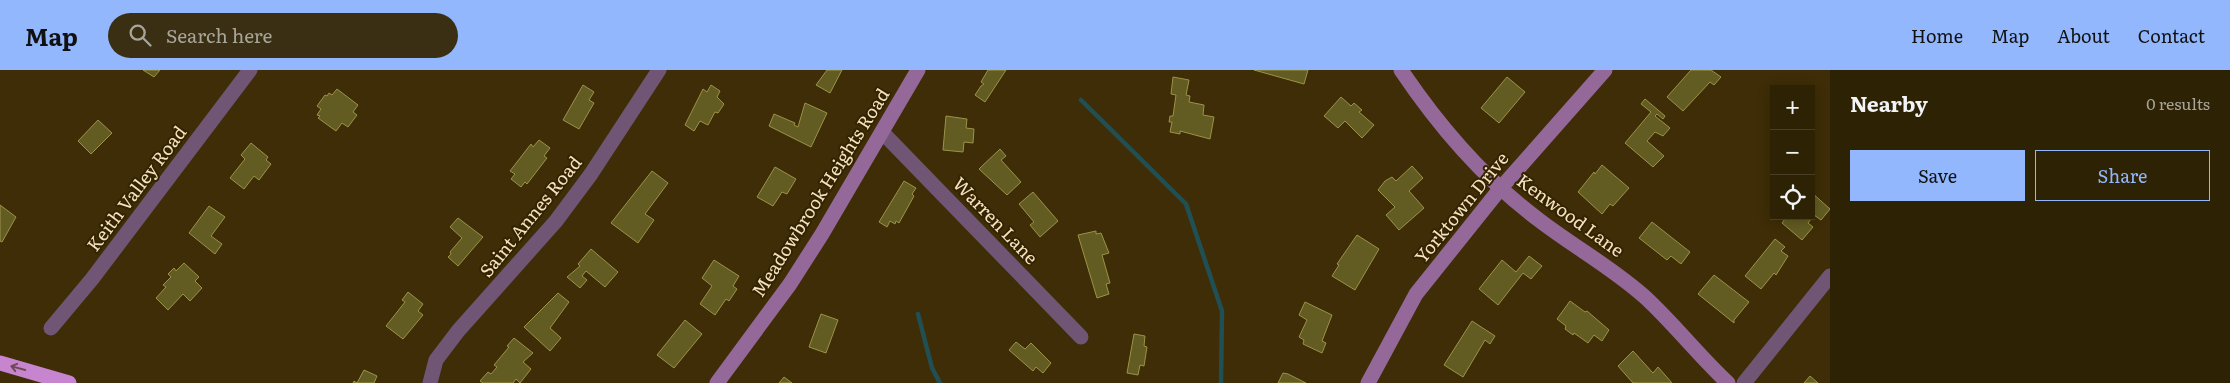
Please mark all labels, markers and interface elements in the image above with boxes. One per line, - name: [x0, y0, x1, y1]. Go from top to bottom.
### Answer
- search box: [108, 13, 458, 58]
- text: Map: [25, 18, 78, 53]
- icon: search: [126, 21, 154, 49]
- text: Search here: [166, 21, 272, 49]
- text: Home: [1911, 22, 1963, 49]
- text: Map: [1991, 22, 2029, 49]
- text: About: [2057, 22, 2110, 49]
- text: Contact: [2138, 22, 2205, 49]
- street label: Meadowbrook Heights Road: [744, 83, 895, 302]
- map controls: [1770, 85, 1815, 220]
- button: +: [1770, 85, 1815, 130]
- text: Nearby: [1850, 87, 1928, 118]
- text: 0 results: [2146, 91, 2210, 115]
- street label: Keith Valley Road: [80, 120, 192, 257]
- button: −: [1770, 130, 1815, 175]
- street label: Yorktown Drive: [1407, 146, 1514, 269]
- street label: Saint Annes Road: [472, 149, 587, 283]
- button: Save: [1850, 150, 2025, 201]
- button: Share: [2035, 150, 2210, 201]
- street label: Kenwood Lane: [1512, 167, 1630, 263]
- street label: Warren Lane: [947, 170, 1045, 270]
- button: locate: [1770, 175, 1815, 220]
- one-way arrow: [10, 363, 26, 372]

